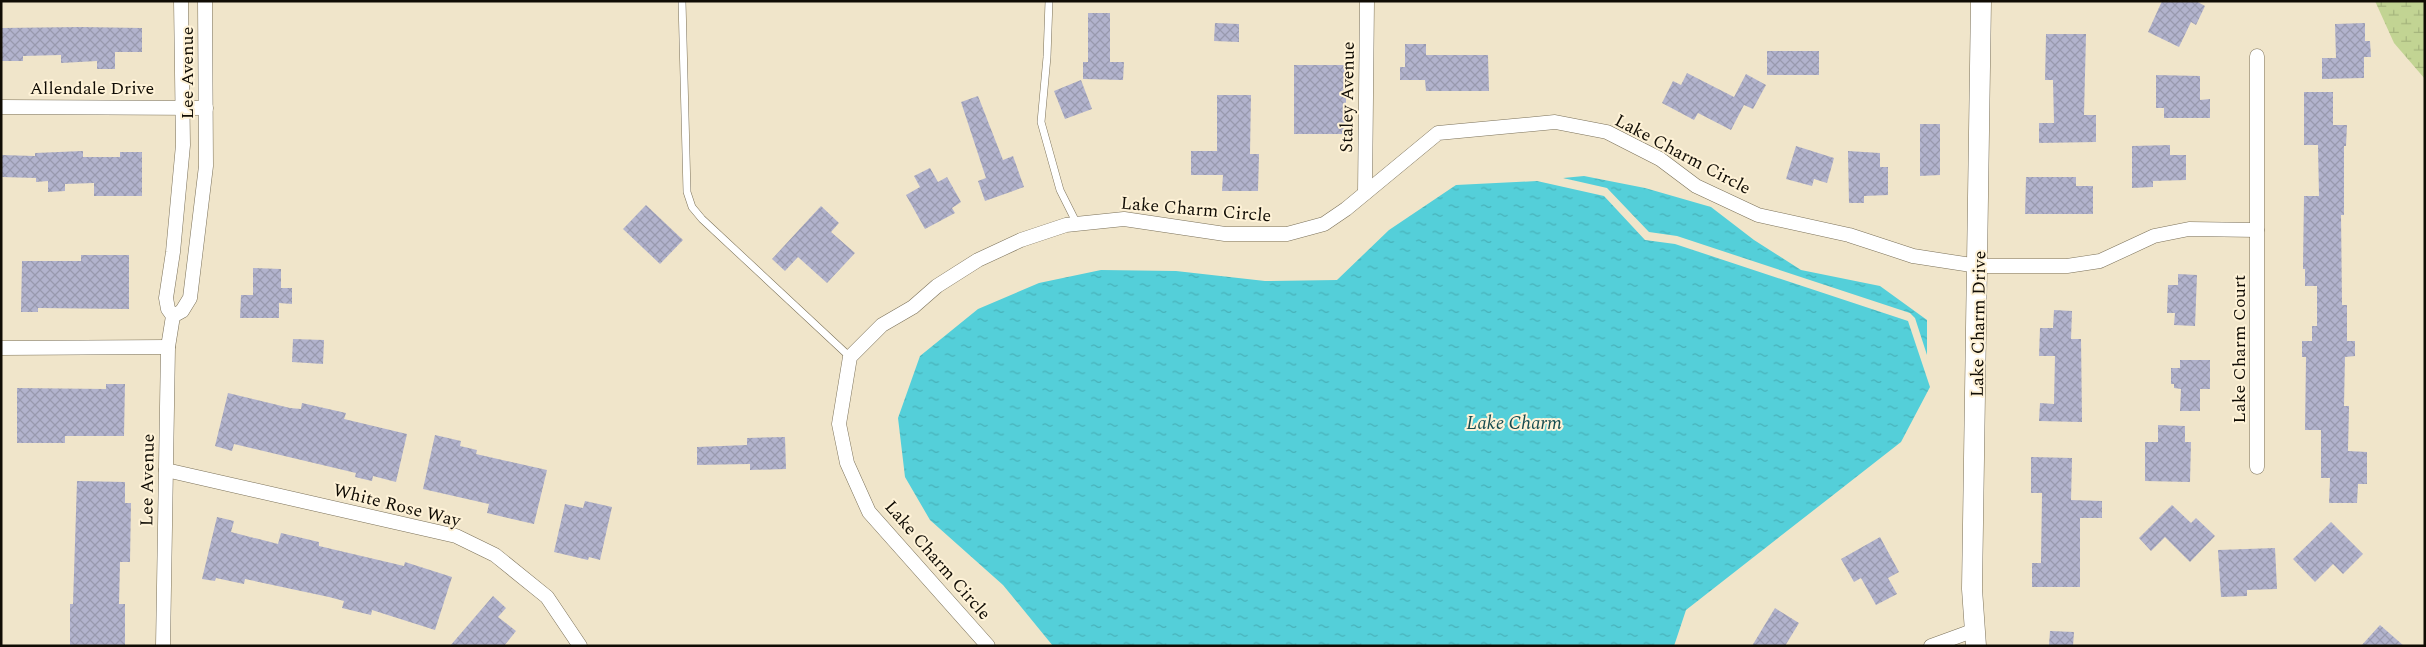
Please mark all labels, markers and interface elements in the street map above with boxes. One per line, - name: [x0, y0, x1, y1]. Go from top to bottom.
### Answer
- street label: Lee Avenue: [174, 27, 201, 119]
- street label: Staley Avenue: [1333, 41, 1362, 153]
- street label: Allendale Drive: [30, 75, 154, 102]
- street label: Lake Charm Circle: [1610, 107, 1756, 202]
- street label: Lake Charm Circle: [1120, 189, 1272, 230]
- street label: Lake Charm Drive: [1964, 251, 1993, 397]
- street label: Lake Charm Court: [2226, 275, 2253, 423]
- water label: Lake Charm: [1466, 409, 1562, 438]
- street label: Lee Avenue: [133, 433, 162, 527]
- street label: White Rose Way: [330, 477, 465, 535]
- street label: Lake Charm Circle: [878, 495, 997, 626]

